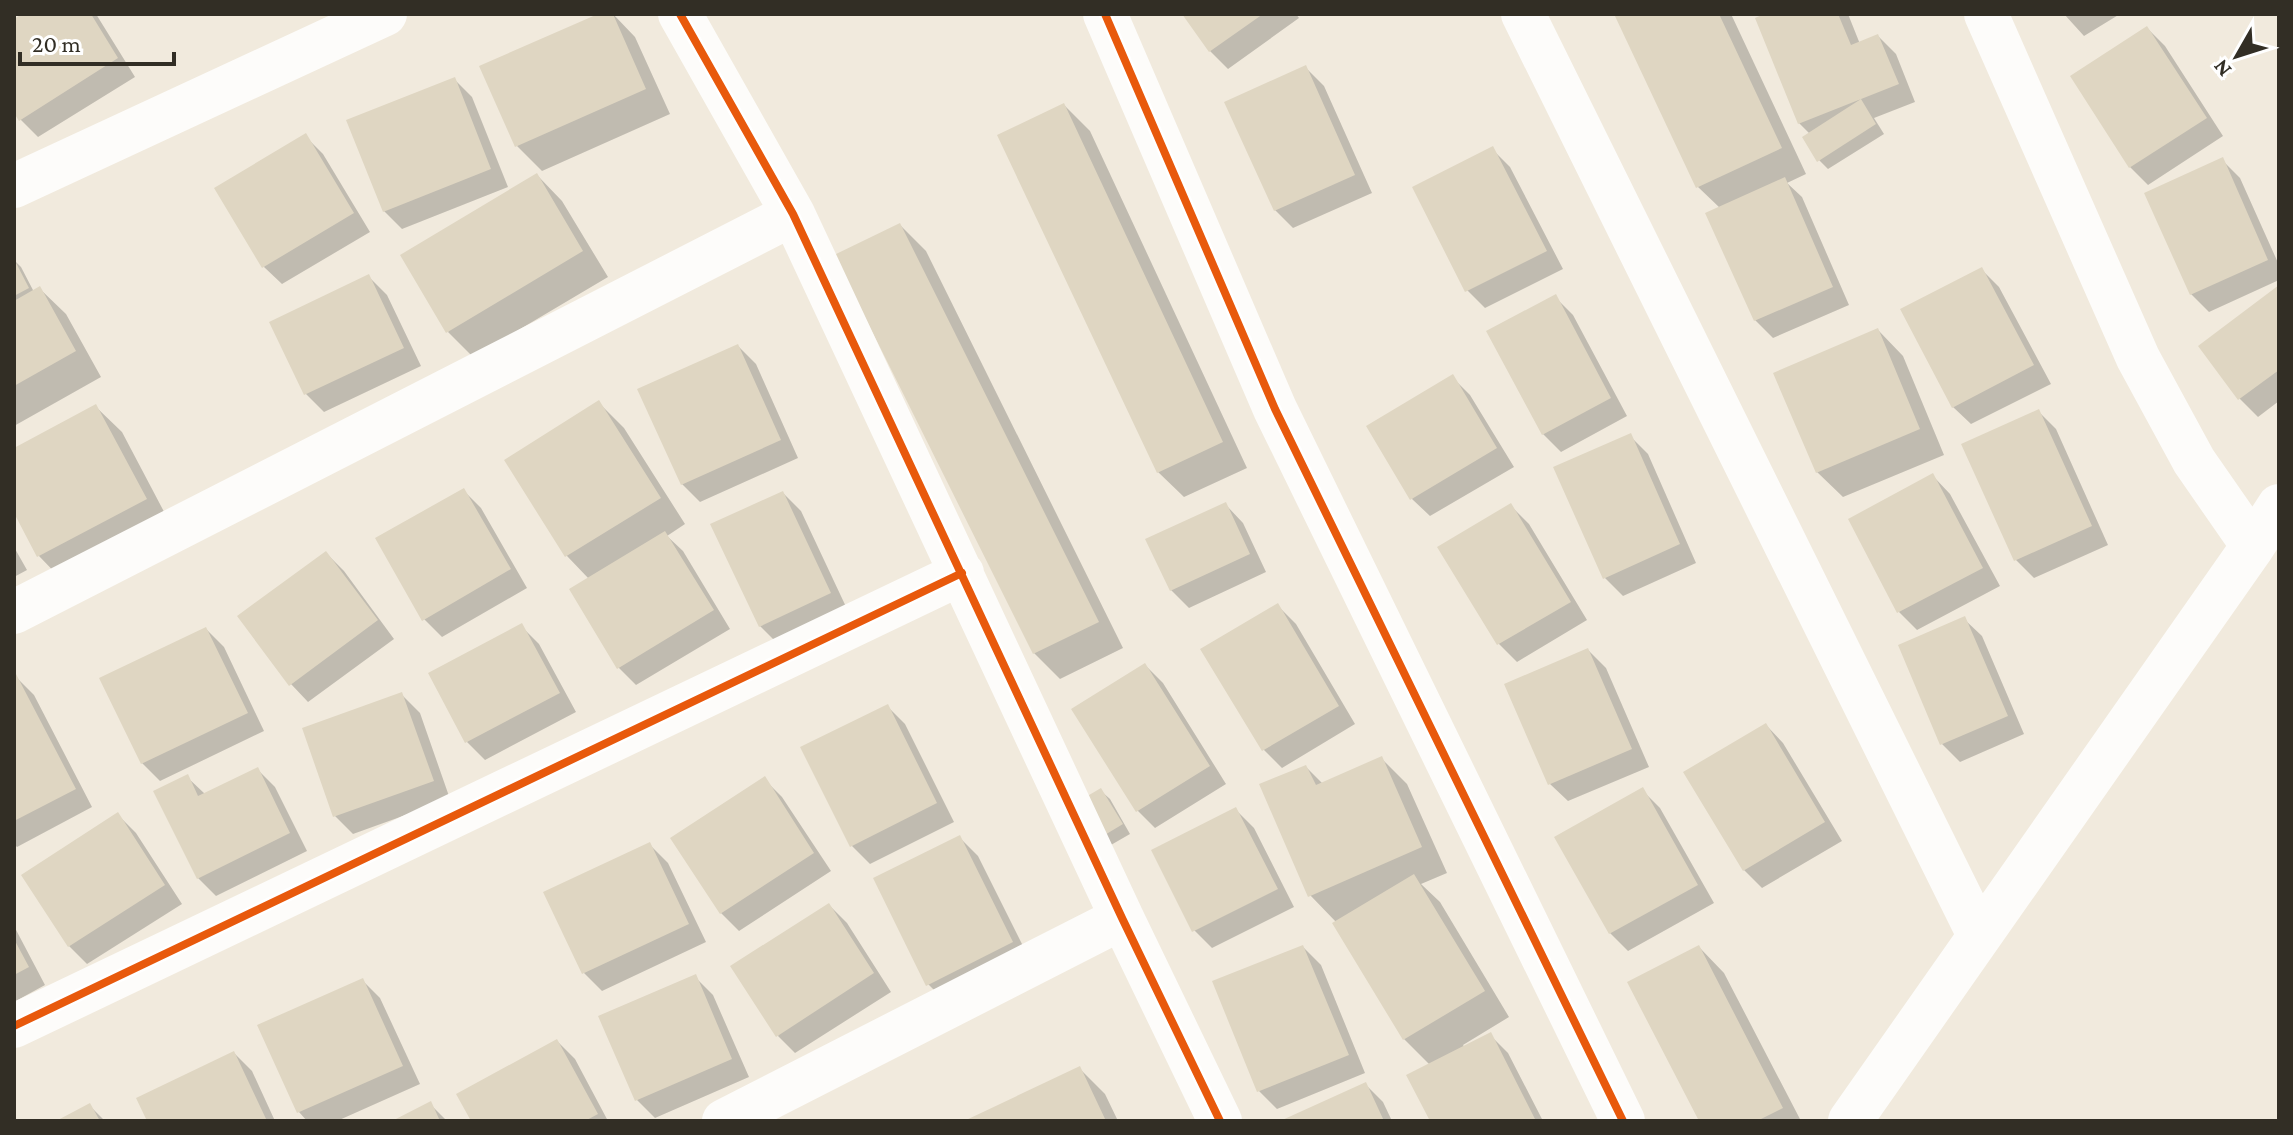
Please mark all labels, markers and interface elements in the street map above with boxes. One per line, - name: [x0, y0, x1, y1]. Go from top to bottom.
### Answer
- scale bar: [20, 16, 174, 66]
- north arrow: [2197, 16, 2277, 96]
- text: 20 m: [32, 30, 81, 57]
- text: N: [2207, 55, 2236, 82]

